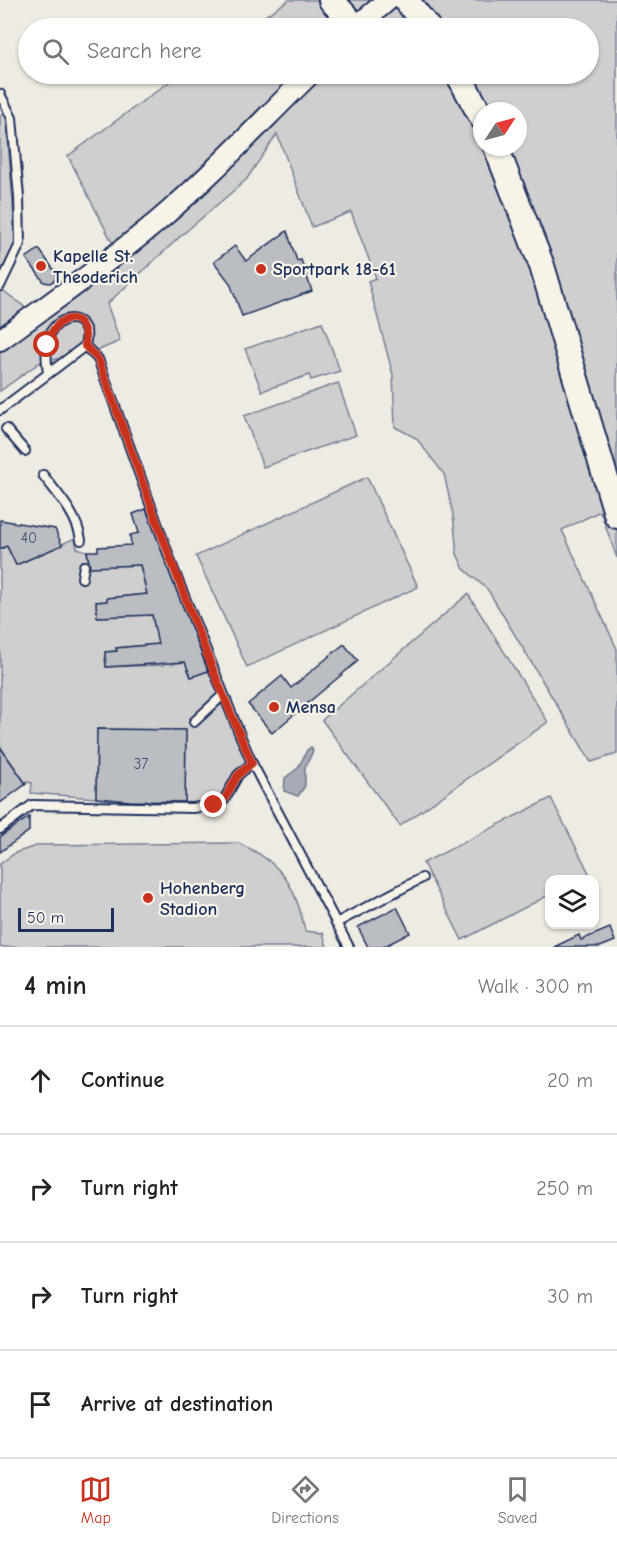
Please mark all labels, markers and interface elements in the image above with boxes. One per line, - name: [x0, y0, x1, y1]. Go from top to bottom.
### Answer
- search box: [18, 18, 599, 84]
- icon: search: [39, 35, 72, 68]
- text: Search here: [87, 38, 202, 64]
- north arrow: [473, 102, 527, 156]
- place label: Kapelle St. Theoderich: [53, 246, 138, 288]
- marker: Kapelle St. Theoderich: [34, 259, 48, 273]
- place label: Sportpark 18-61: [273, 259, 396, 280]
- marker: Sportpark 18-61: [254, 262, 268, 276]
- route start: [33, 331, 59, 357]
- house number: 40: [21, 529, 37, 547]
- place label: Mensa: [286, 697, 336, 718]
- marker: Mensa: [267, 700, 281, 714]
- house number: 37: [134, 755, 148, 773]
- route end: [200, 791, 226, 817]
- map controls: [545, 875, 599, 929]
- button: layers: [545, 875, 599, 929]
- place label: Hohenberg Stadion: [160, 878, 245, 920]
- marker: Hohenberg Stadion: [141, 891, 155, 905]
- scale bar: [18, 905, 114, 932]
- text: 50 m: [27, 909, 64, 927]
- text: 4 min: [24, 971, 87, 1001]
- text: Walk · 300 m: [478, 975, 593, 998]
- icon: ahead: [24, 1064, 57, 1097]
- text: Continue: [81, 1067, 164, 1093]
- text: 20 m: [547, 1069, 593, 1092]
- icon: right: [24, 1172, 57, 1205]
- text: Turn right: [81, 1175, 178, 1201]
- text: 250 m: [536, 1177, 593, 1200]
- icon: right: [24, 1280, 57, 1313]
- text: Turn right: [81, 1283, 178, 1309]
- text: 30 m: [547, 1285, 593, 1308]
- icon: arrive: [24, 1388, 57, 1421]
- text: Arrive at destination: [81, 1391, 273, 1417]
- tab: Map: [79, 1473, 112, 1527]
- tab: Directions: [271, 1473, 339, 1527]
- tab: Saved: [498, 1473, 538, 1527]

